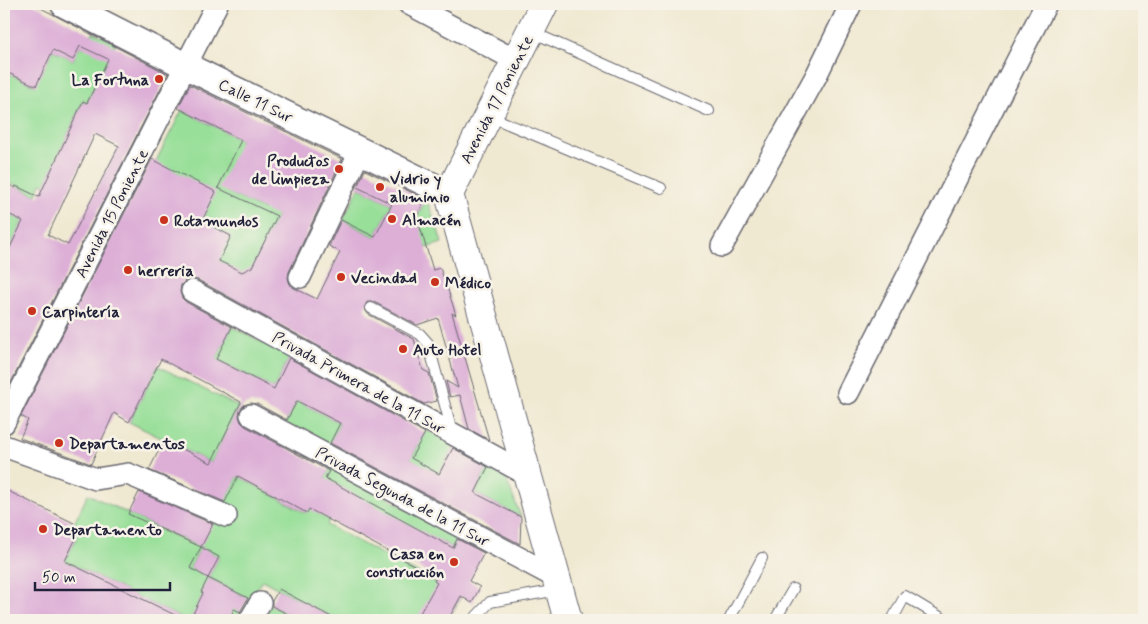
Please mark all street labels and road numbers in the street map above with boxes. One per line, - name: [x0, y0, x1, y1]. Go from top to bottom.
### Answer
- street label: Avenida 17 Poniente: [456, 32, 539, 167]
- street label: Calle 11 Sur: [215, 74, 296, 129]
- street label: Avenida 15 Poniente: [71, 146, 154, 282]
- street label: Privada Primera de la 11 Sur: [268, 327, 449, 440]
- street label: Privada Segunda de la 11 Sur: [311, 443, 493, 553]

